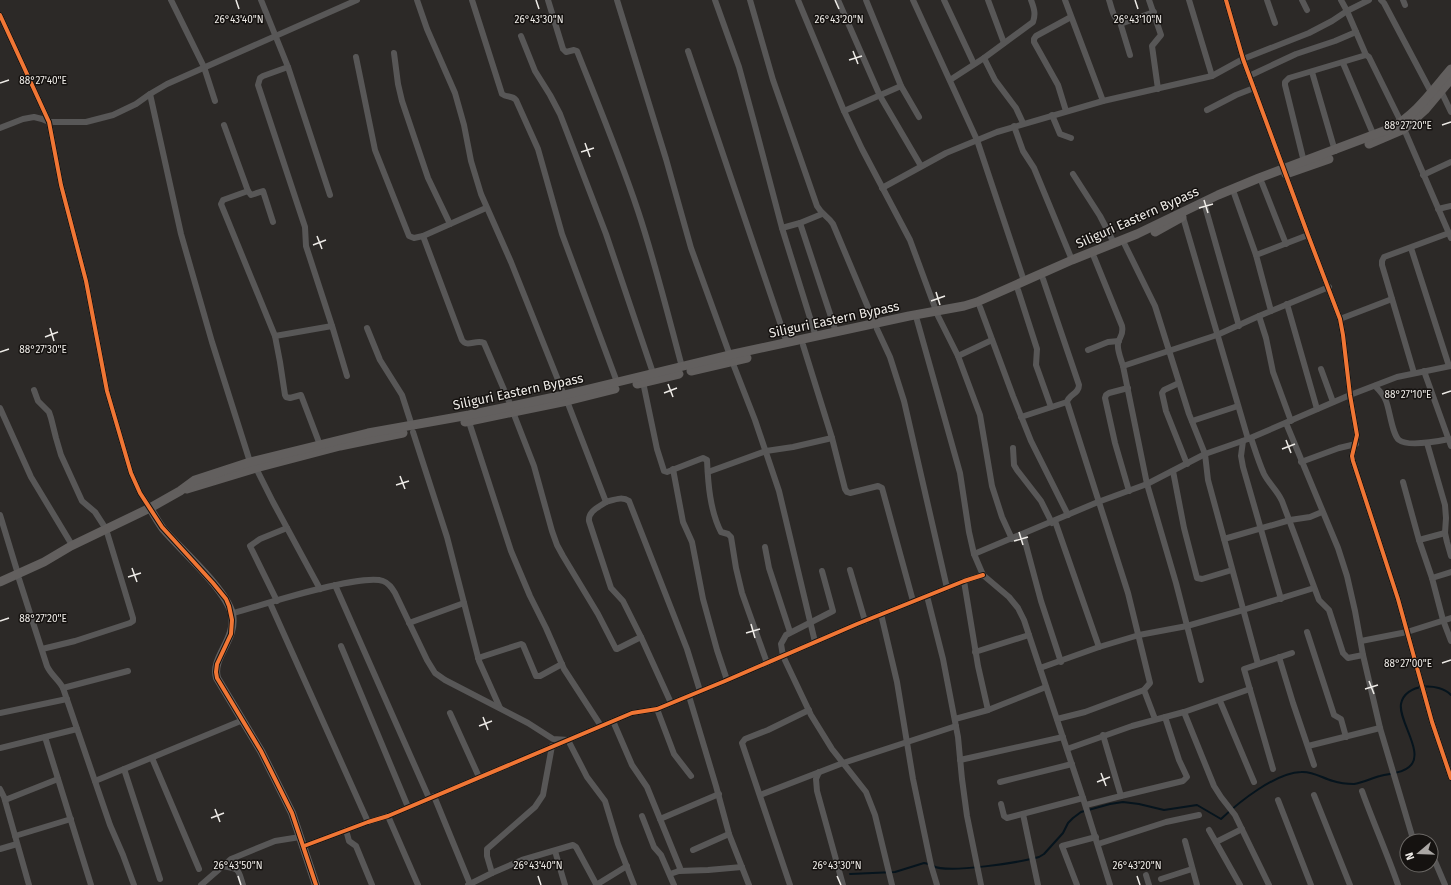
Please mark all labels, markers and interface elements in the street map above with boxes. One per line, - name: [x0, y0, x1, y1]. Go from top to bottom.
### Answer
- text: 26°43'40"N: [215, 14, 263, 26]
- text: 26°43'30"N: [514, 14, 564, 26]
- text: 26°43'20"N: [815, 14, 864, 26]
- text: 26°43'10"N: [1114, 14, 1162, 26]
- text: 88°27'40"E: [19, 75, 67, 87]
- text: 88°27'20"E: [1384, 120, 1432, 132]
- street label: Siliguri Eastern Bypass: [1073, 184, 1201, 251]
- street label: Siliguri Eastern Bypass: [768, 298, 901, 341]
- text: 88°27'30"E: [19, 344, 67, 356]
- street label: Siliguri Eastern Bypass: [452, 370, 585, 413]
- text: 88°27'10"E: [1385, 389, 1431, 401]
- text: 88°27'20"E: [19, 613, 67, 625]
- text: 88°27'00"E: [1384, 658, 1432, 670]
- north arrow: [1399, 833, 1439, 873]
- text: N: [1403, 851, 1417, 862]
- text: 26°43'50"N: [213, 860, 263, 872]
- text: 26°43'40"N: [514, 860, 562, 872]
- text: 26°43'30"N: [812, 860, 862, 872]
- text: 26°43'20"N: [1113, 860, 1162, 872]

